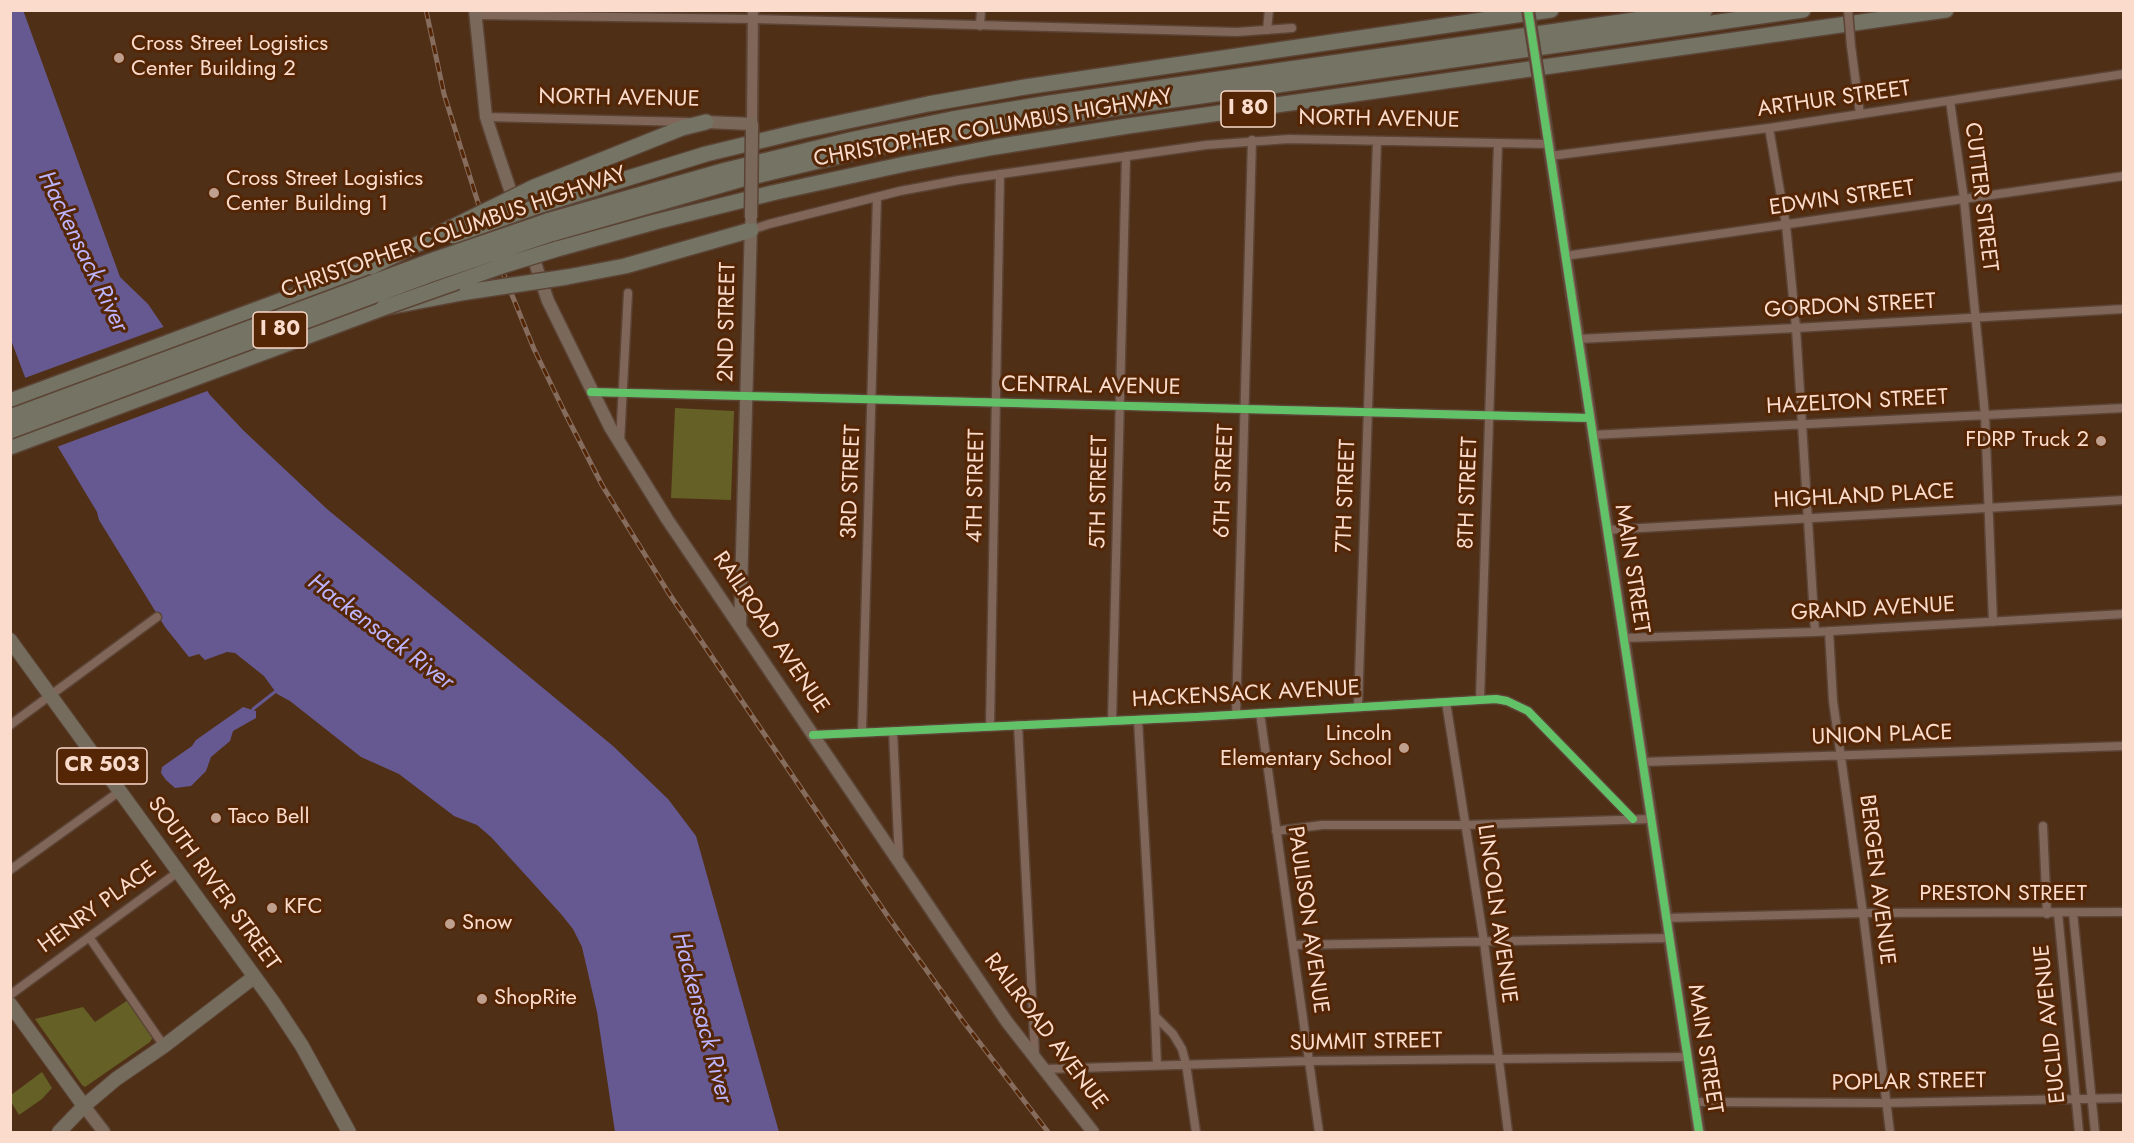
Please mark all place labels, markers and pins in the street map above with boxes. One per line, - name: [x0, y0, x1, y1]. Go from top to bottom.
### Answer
- place label: Cross Street Logistics Center Building 2: [131, 32, 328, 84]
- marker: Cross Street Logistics Center Building 2: [112, 51, 126, 65]
- place label: Cross Street Logistics Center Building 1: [226, 167, 423, 218]
- marker: Cross Street Logistics Center Building 1: [207, 186, 221, 200]
- place label: FDRP Truck 2: [1965, 428, 2089, 454]
- marker: FDRP Truck 2: [2094, 434, 2108, 448]
- place label: Lincoln Elementary School: [1220, 722, 1392, 774]
- marker: Lincoln Elementary School: [1397, 741, 1411, 755]
- place label: Taco Bell: [228, 805, 309, 831]
- marker: Taco Bell: [209, 811, 223, 825]
- place label: KFC: [284, 895, 322, 921]
- marker: KFC: [265, 901, 279, 915]
- place label: Snow: [462, 911, 512, 937]
- marker: Snow: [443, 917, 457, 931]
- place label: ShopRite: [494, 986, 577, 1012]
- marker: ShopRite: [475, 992, 489, 1006]

